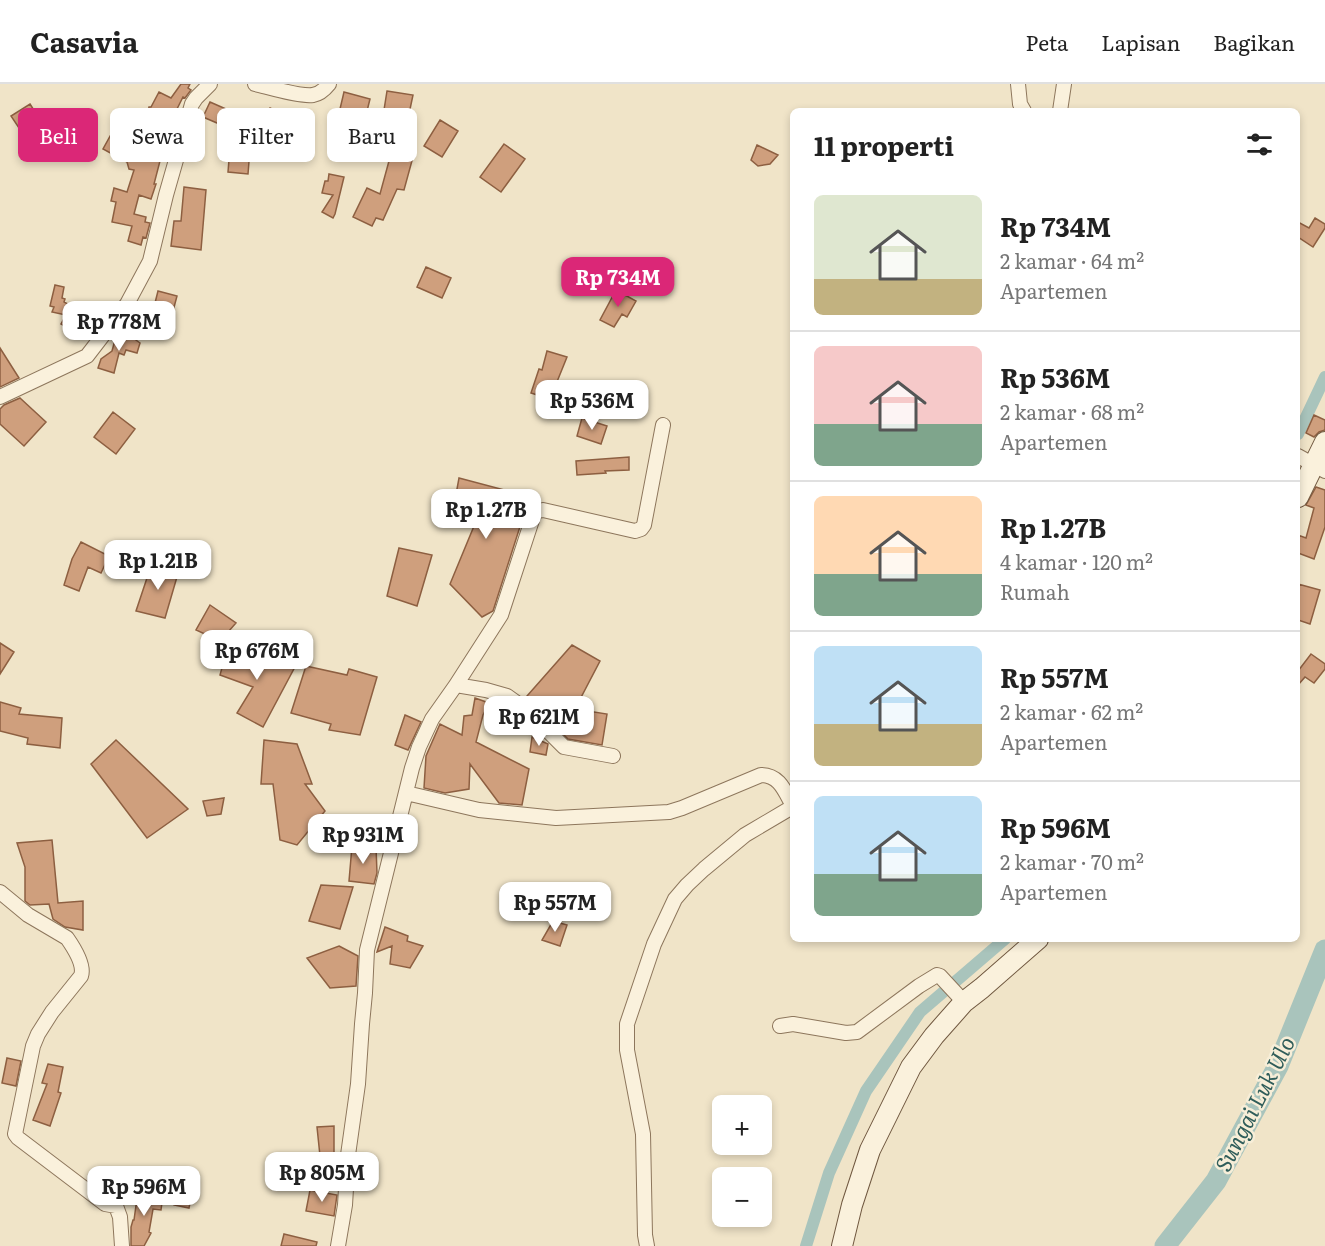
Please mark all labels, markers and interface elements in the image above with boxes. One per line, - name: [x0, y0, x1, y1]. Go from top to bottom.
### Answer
- text: Casavia: [30, 20, 139, 62]
- text: Peta: [1026, 26, 1068, 57]
- text: Lapisan: [1101, 26, 1180, 57]
- text: Bagikan: [1213, 26, 1295, 57]
- chip: Beli: [18, 108, 98, 162]
- chip: Sewa: [110, 108, 205, 162]
- chip: Filter: [217, 108, 315, 162]
- chip: Baru: [327, 108, 417, 162]
- text: 11 properti: [814, 125, 954, 164]
- icon: filters: [1243, 128, 1276, 161]
- text: Rp 734M: [1000, 206, 1111, 245]
- icon: home: [862, 219, 934, 291]
- text: 2 kamar · 64 m²: [1000, 245, 1144, 275]
- pin: Rp 734M: [563, 257, 673, 308]
- text: Rp 734M: [575, 261, 661, 291]
- text: Apartemen: [1000, 275, 1108, 305]
- pin: Rp 778M: [64, 301, 174, 352]
- text: Rp 778M: [77, 305, 161, 335]
- text: Rp 536M: [1000, 357, 1111, 396]
- icon: home: [862, 370, 934, 442]
- pin: Rp 536M: [537, 380, 647, 431]
- text: Rp 536M: [549, 384, 635, 414]
- text: 2 kamar · 68 m²: [1000, 396, 1144, 426]
- text: Apartemen: [1000, 426, 1108, 456]
- pin: Rp 1.27B: [424, 489, 548, 540]
- text: Rp 1.27B: [445, 493, 527, 523]
- text: Rp 1.27B: [1000, 507, 1106, 546]
- icon: home: [862, 520, 934, 592]
- pin: Rp 1.21B: [96, 540, 220, 591]
- text: Rp 1.21B: [118, 544, 198, 574]
- text: 4 kamar · 120 m²: [1000, 546, 1153, 576]
- text: Rumah: [1000, 576, 1070, 606]
- pin: Rp 676M: [202, 630, 312, 681]
- text: Rp 676M: [214, 634, 300, 664]
- text: Rp 557M: [1000, 657, 1109, 696]
- icon: home: [862, 670, 934, 742]
- pin: Rp 621M: [484, 696, 594, 747]
- text: 2 kamar · 62 m²: [1000, 696, 1143, 726]
- text: Rp 621M: [498, 700, 580, 730]
- text: Apartemen: [1000, 726, 1108, 756]
- text: Rp 596M: [1000, 807, 1111, 846]
- pin: Rp 931M: [308, 814, 418, 865]
- text: Rp 931M: [322, 818, 404, 848]
- icon: home: [862, 820, 934, 892]
- text: 2 kamar · 70 m²: [1000, 846, 1144, 876]
- text: Apartemen: [1000, 876, 1108, 906]
- pin: Rp 557M: [500, 882, 610, 933]
- text: Rp 557M: [513, 886, 597, 916]
- water label: Sungai Luk Ulo: [1205, 1030, 1302, 1177]
- map controls: [712, 1095, 772, 1227]
- button: +: [712, 1095, 772, 1155]
- pin: Rp 805M: [267, 1152, 377, 1203]
- text: Rp 805M: [279, 1156, 365, 1186]
- pin: Rp 596M: [89, 1166, 199, 1217]
- button: −: [712, 1167, 772, 1227]
- text: Rp 596M: [101, 1170, 187, 1200]

